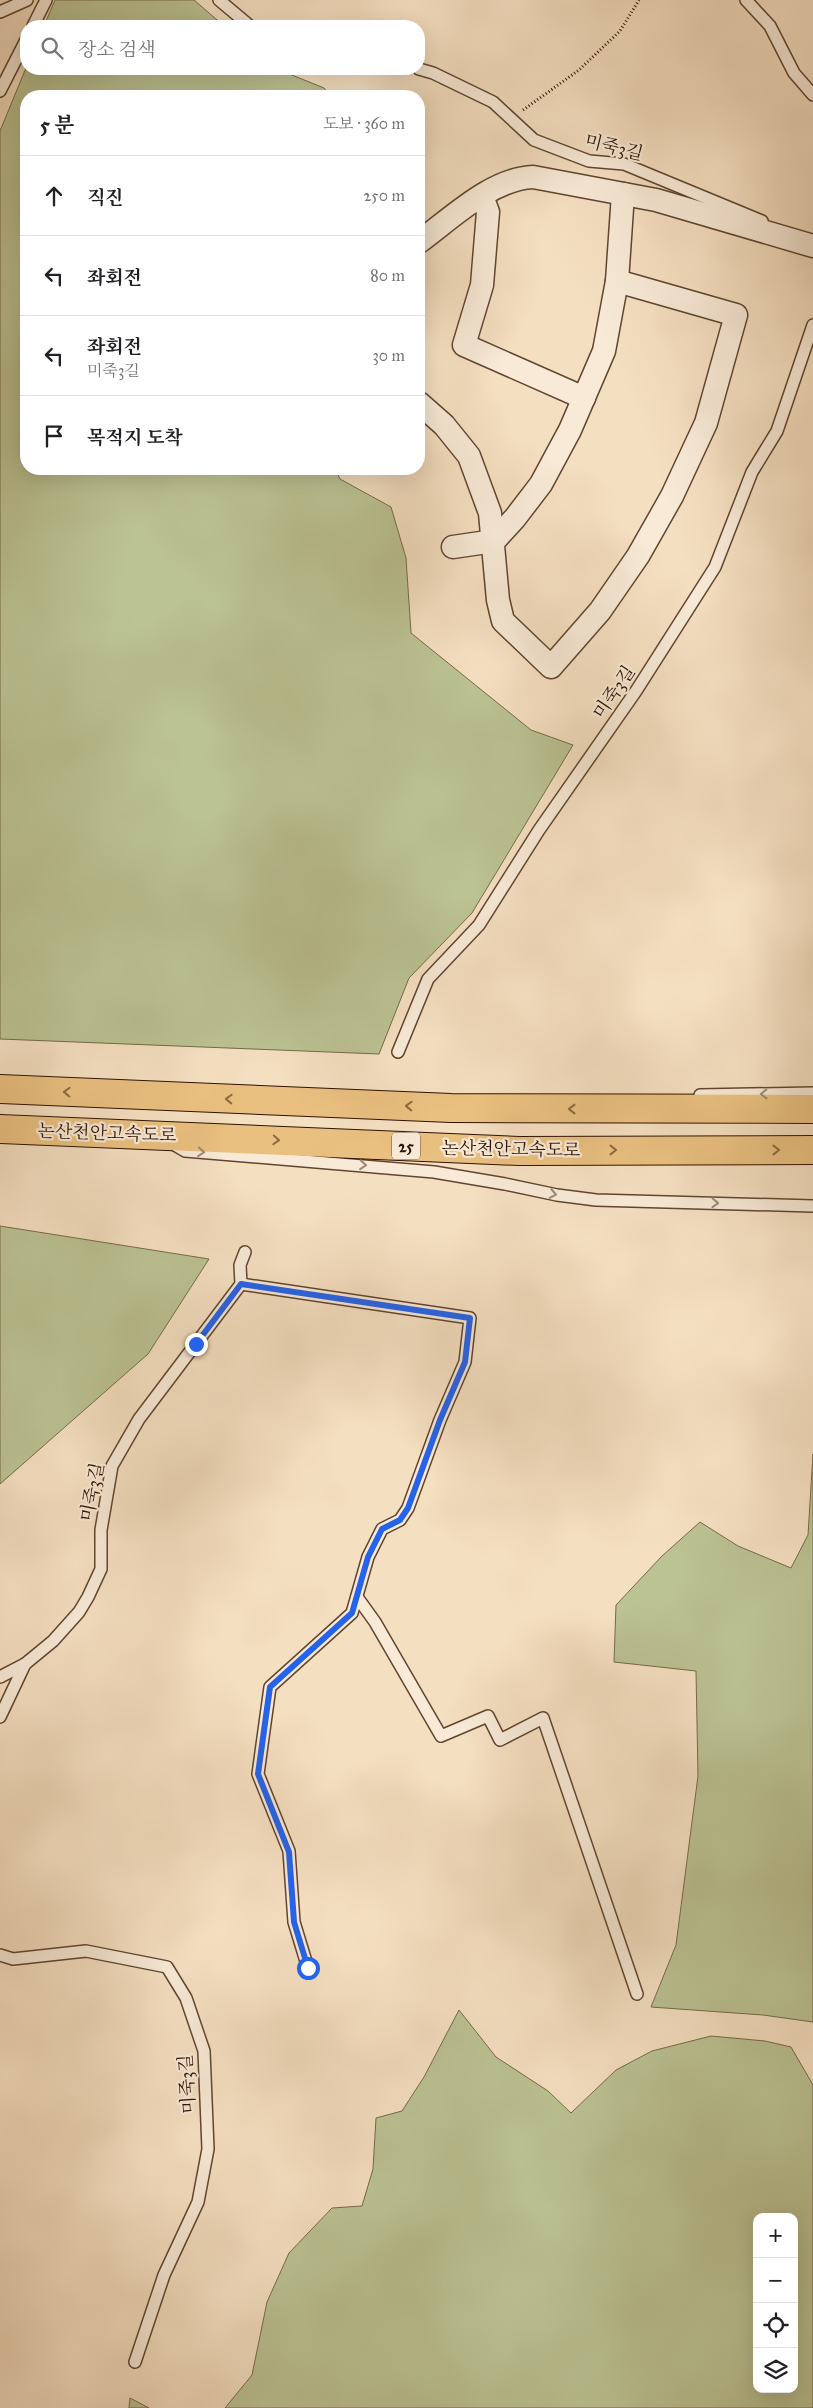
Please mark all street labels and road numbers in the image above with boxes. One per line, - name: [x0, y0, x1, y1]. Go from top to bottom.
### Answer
- street label: 미죽3길: [583, 129, 645, 165]
- street label: 미죽3길: [588, 661, 640, 723]
- street label: 논산천안고속도로: [37, 1120, 177, 1146]
- road number: 25: [392, 1132, 420, 1160]
- street label: 논산천안고속도로: [441, 1137, 581, 1161]
- street label: 미죽3길: [76, 1461, 108, 1523]
- street label: 미죽3길: [174, 2054, 200, 2114]

